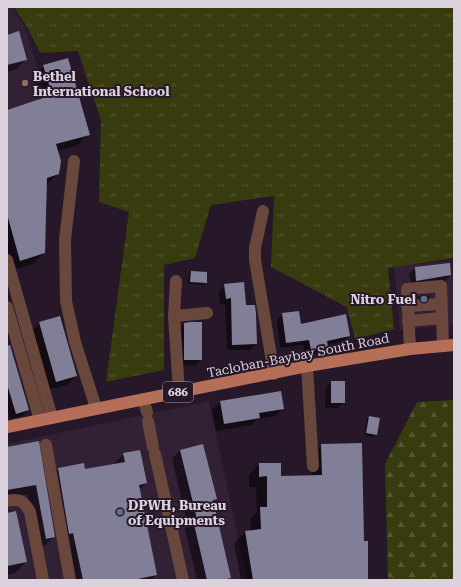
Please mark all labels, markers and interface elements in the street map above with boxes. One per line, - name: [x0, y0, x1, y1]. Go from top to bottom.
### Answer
- place label: Bethel International School: [33, 69, 170, 99]
- marker: Bethel International School: [20, 78, 30, 88]
- place label: Nitro Fuel: [350, 292, 417, 307]
- marker: Nitro Fuel: [419, 294, 429, 304]
- street label: Tacloban-Baybay South Road: [206, 330, 391, 381]
- road number: 686: [163, 382, 193, 402]
- place label: DPWH, Bureau of Equipments: [128, 498, 227, 528]
- marker: DPWH, Bureau of Equipments: [115, 507, 125, 517]

